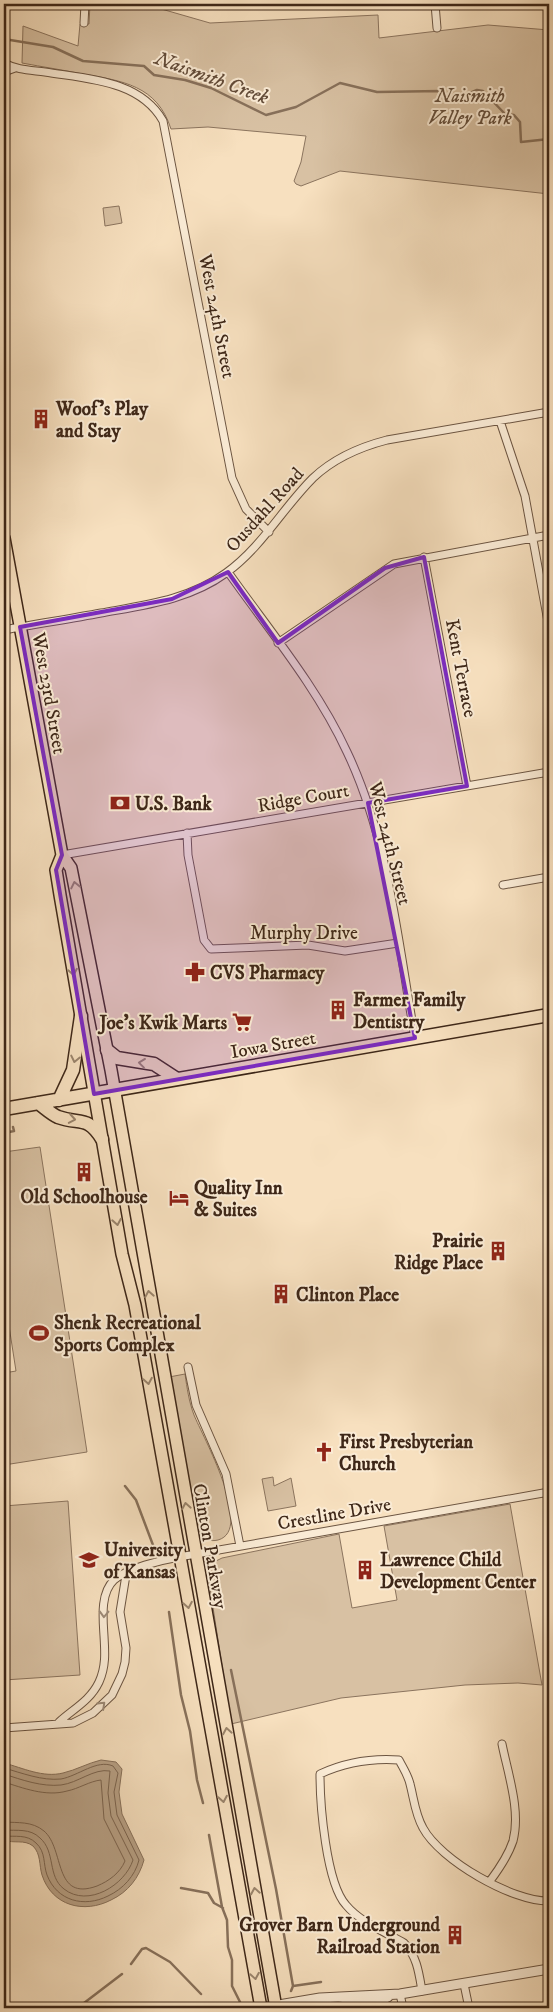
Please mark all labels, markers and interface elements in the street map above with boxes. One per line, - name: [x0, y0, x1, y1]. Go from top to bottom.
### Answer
- water label: Naismith Creek: [150, 46, 272, 111]
- park label: Naismith Valley Park: [428, 85, 512, 130]
- street label: West 24th Street: [193, 251, 240, 380]
- place label: Woof's Play and Stay: [55, 398, 149, 443]
- building icon: Woof's Play and Stay: [30, 408, 52, 430]
- street label: Ousdahl Road: [221, 463, 309, 557]
- street label: Kent Terrace: [440, 617, 481, 719]
- street label: West 23rd Street: [26, 630, 71, 756]
- street label: West 24th Street: [363, 778, 416, 907]
- street label: Ridge Court: [256, 779, 351, 818]
- bank icon: U.S. Bank: [109, 792, 131, 814]
- place label: U.S. Bank: [135, 793, 212, 816]
- one-way arrow: [70, 880, 81, 889]
- street label: Murphy Drive: [250, 922, 358, 945]
- pharmacy icon: CVS Pharmacy: [184, 961, 206, 983]
- place label: CVS Pharmacy: [210, 962, 325, 985]
- one-way arrow: [68, 968, 78, 976]
- place label: Farmer Family Dentistry: [353, 989, 466, 1034]
- building icon: Farmer Family Dentistry: [327, 999, 349, 1021]
- supermarket icon: Joe's Kwik Marts: [231, 1011, 253, 1033]
- place label: Joe's Kwik Marts: [97, 1012, 228, 1035]
- street label: Iowa Street: [229, 1027, 318, 1064]
- one-way arrow: [70, 1055, 81, 1064]
- one-way arrow: [138, 1058, 146, 1069]
- one-way arrow: [69, 1113, 77, 1124]
- building icon: Old Schoolhouse: [73, 1161, 95, 1183]
- place label: Quality Inn & Suites: [194, 1177, 284, 1222]
- place label: Old Schoolhouse: [20, 1186, 148, 1209]
- hotel icon: Quality Inn & Suites: [168, 1187, 190, 1209]
- one-way arrow: [111, 1217, 121, 1226]
- place label: Prairie Ridge Place: [394, 1230, 483, 1275]
- building icon: Prairie Ridge Place: [487, 1240, 509, 1262]
- building icon: Clinton Place: [270, 1283, 292, 1305]
- place label: Clinton Place: [296, 1284, 399, 1307]
- one-way arrow: [144, 1290, 155, 1298]
- place label: Shenk Recreational Sports Complex: [54, 1312, 201, 1357]
- sports icon: Shenk Recreational Sports Complex: [28, 1322, 50, 1344]
- one-way arrow: [143, 1377, 153, 1385]
- place label: First Presbyterian Church: [339, 1431, 474, 1476]
- church icon: First Presbyterian Church: [313, 1441, 335, 1463]
- street label: Clinton Parkway: [187, 1482, 232, 1612]
- street label: Crestline Drive: [276, 1493, 393, 1536]
- one-way arrow: [182, 1501, 192, 1510]
- place label: University of Kansas: [104, 1539, 184, 1584]
- school or university icon: University of Kansas: [78, 1549, 100, 1571]
- place label: Lawrence Child Development Center: [380, 1549, 537, 1594]
- building icon: Lawrence Child Development Center: [354, 1559, 376, 1581]
- one-way arrow: [182, 1600, 192, 1609]
- one-way arrow: [99, 1610, 109, 1618]
- one-way arrow: [96, 1702, 105, 1711]
- one-way arrow: [222, 1727, 232, 1736]
- one-way arrow: [218, 1794, 228, 1803]
- one-way arrow: [251, 1887, 261, 1896]
- place label: Grover Barn Underground Railroad Station: [239, 1914, 441, 1959]
- building icon: Grover Barn Underground Railroad Station: [444, 1924, 466, 1946]
- one-way arrow: [250, 1972, 260, 1980]

